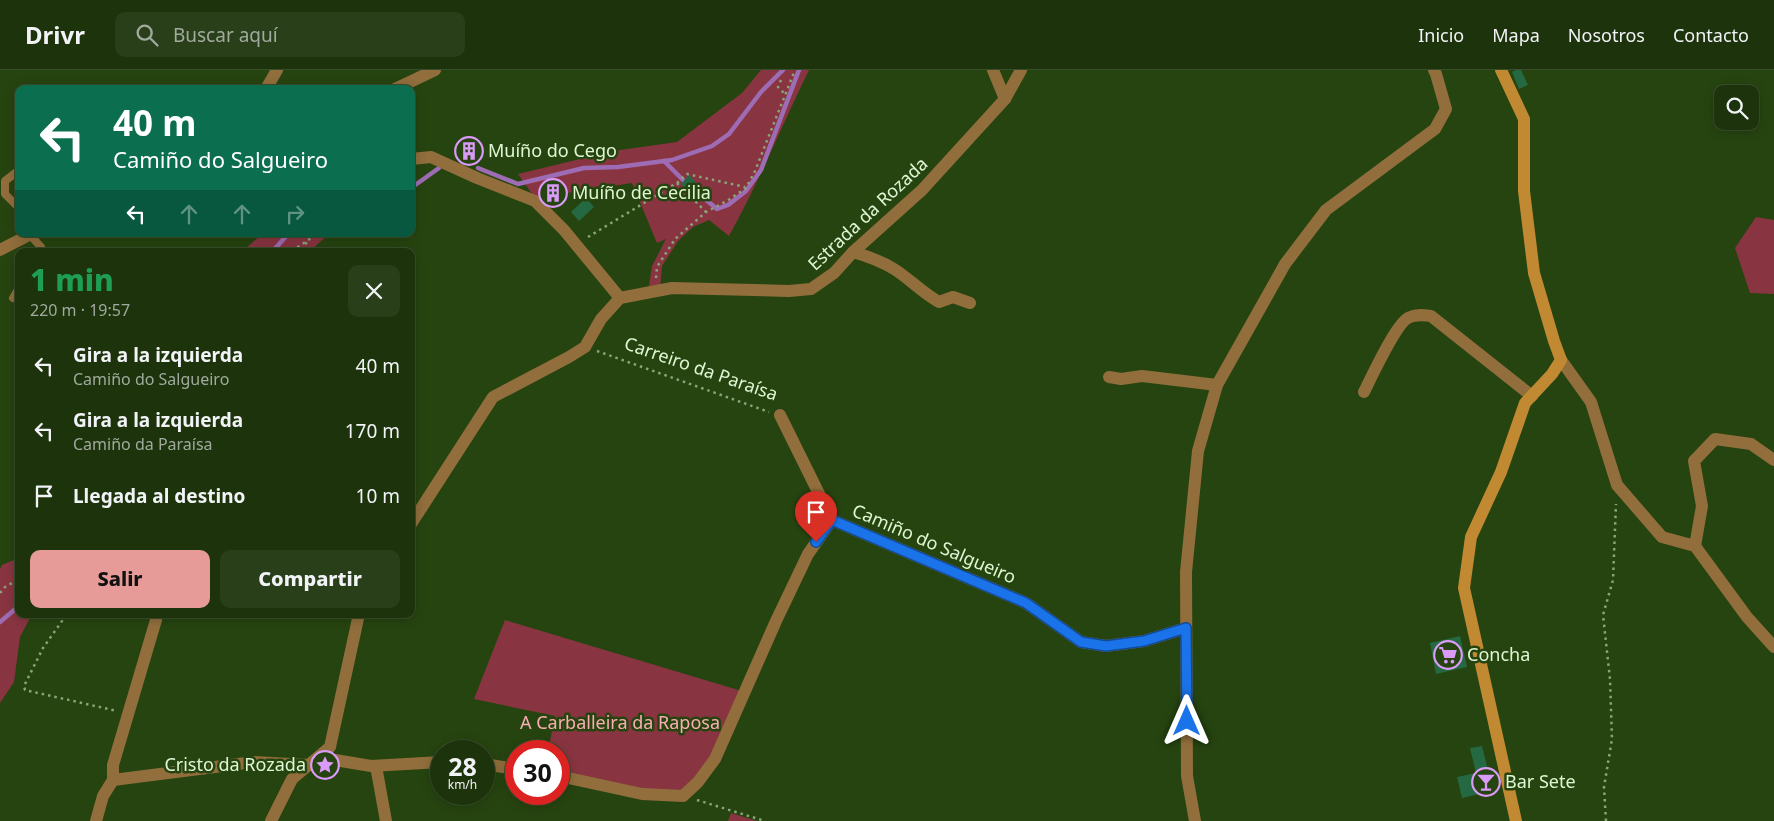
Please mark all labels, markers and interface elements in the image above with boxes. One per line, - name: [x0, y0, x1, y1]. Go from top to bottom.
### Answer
- search box: [115, 12, 465, 57]
- text: Drivr: [25, 18, 85, 51]
- icon: search: [133, 21, 161, 49]
- text: Buscar aquí: [173, 22, 278, 48]
- text: Inicio: [1418, 23, 1464, 47]
- text: Mapa: [1492, 23, 1540, 47]
- text: Nosotros: [1568, 23, 1645, 47]
- text: Contacto: [1673, 23, 1749, 47]
- map controls: [1714, 85, 1759, 130]
- button: search: [1714, 85, 1759, 130]
- text: 40 m: [113, 99, 196, 146]
- icon: left: [30, 105, 95, 170]
- building icon: Muíño do Cego: [454, 136, 484, 166]
- place label: Muíño do Cego: [488, 138, 617, 162]
- text: Camiño do Salgueiro: [113, 144, 328, 174]
- street label: Estrada da Rozada: [802, 151, 932, 275]
- building icon: Muíño de Cecilia: [538, 178, 568, 208]
- place label: Muíño de Cecilia: [572, 180, 711, 204]
- icon: left: [122, 200, 150, 228]
- icon: ahead: [175, 200, 203, 228]
- icon: ahead: [228, 200, 256, 228]
- icon: right: [281, 200, 309, 228]
- text: 1 min: [30, 259, 114, 300]
- button: close: [348, 265, 400, 317]
- text: 220 m · 19:57: [30, 299, 130, 321]
- street label: Carreiro da Paraísa: [621, 331, 781, 406]
- text: Gira a la izquierda: [73, 342, 243, 368]
- icon: left: [30, 352, 58, 380]
- text: 40 m: [356, 353, 400, 379]
- text: Camiño do Salgueiro: [73, 368, 229, 390]
- text: Gira a la izquierda: [73, 407, 243, 433]
- icon: left: [30, 417, 58, 445]
- text: 170 m: [345, 418, 400, 444]
- text: Camiño da Paraísa: [73, 433, 213, 455]
- icon: arrive: [30, 482, 58, 510]
- text: Llegada al destino: [73, 483, 245, 509]
- text: 10 m: [356, 483, 400, 509]
- pin: [795, 491, 837, 542]
- icon: arrive: [802, 498, 830, 526]
- street label: Camiño do Salgueiro: [849, 498, 1020, 588]
- button: Salir: [30, 550, 210, 608]
- button: Compartir: [220, 550, 400, 608]
- supermarket icon: Concha: [1433, 640, 1463, 670]
- place label: Concha: [1467, 642, 1530, 666]
- position arrow: [1160, 694, 1212, 746]
- park label: A Carballeira da Raposa: [520, 710, 720, 734]
- speed limit sign: 30: [505, 740, 570, 805]
- text: 28: [448, 749, 477, 783]
- place icon: Cristo da Rozada: [310, 750, 340, 780]
- place label: Cristo da Rozada: [164, 752, 306, 776]
- bar icon: Bar Sete: [1471, 767, 1501, 797]
- place label: Bar Sete: [1505, 769, 1576, 793]
- text: km/h: [448, 776, 477, 793]

